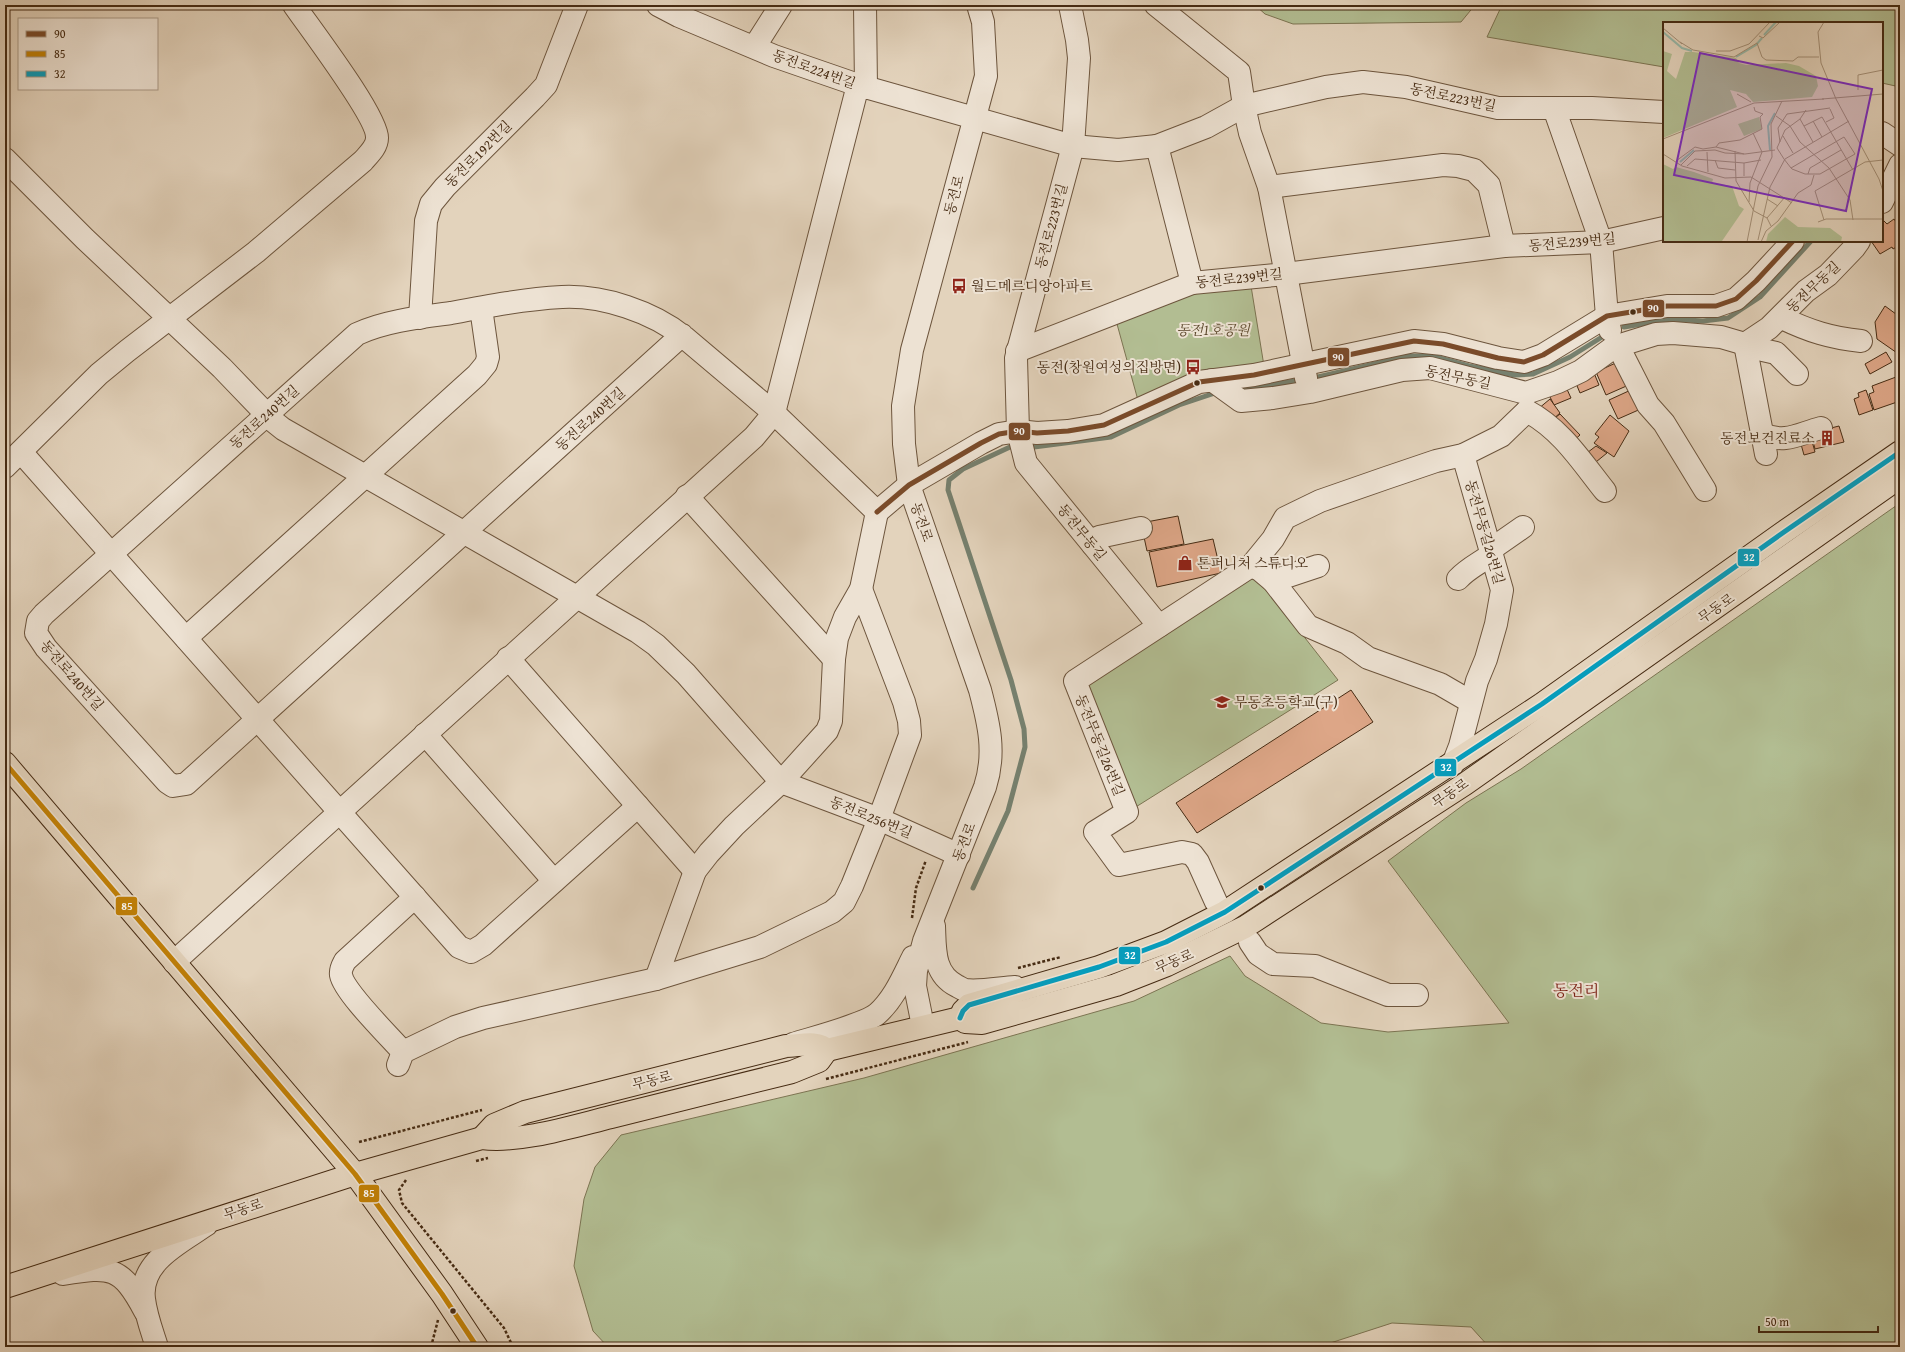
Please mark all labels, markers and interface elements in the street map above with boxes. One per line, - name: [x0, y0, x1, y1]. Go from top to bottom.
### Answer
- legend: [18, 18, 158, 90]
- inset map: [1663, 22, 1883, 242]
- text: 90: [54, 25, 66, 42]
- text: 85: [54, 45, 66, 62]
- street label: 동전로224번길: [769, 45, 859, 93]
- text: 32: [54, 65, 66, 82]
- street label: 동전로223번길: [1408, 78, 1498, 116]
- street label: 동전로192번길: [440, 116, 516, 192]
- street label: 동전로: [939, 172, 969, 217]
- street label: 동전로223번길: [1030, 181, 1072, 271]
- street label: 동전로239번길: [1527, 228, 1617, 256]
- street label: 동전무동길: [1781, 257, 1845, 317]
- street label: 동전로239번길: [1194, 263, 1284, 293]
- place label: 월드메르디앙아파트: [971, 276, 1093, 296]
- bus stop icon: 월드메르디앙아파트: [950, 277, 968, 295]
- line badge: 90: [1642, 299, 1665, 318]
- text: 90: [1647, 300, 1659, 316]
- unlabelled marker: [1628, 307, 1638, 317]
- park label: 동전1호공원: [1176, 320, 1251, 340]
- line badge: 90: [1327, 347, 1350, 367]
- text: 90: [1332, 349, 1344, 365]
- place label: 동전(창원여성의집방면): [1037, 357, 1181, 377]
- bus stop icon: 동전(창원여성의집방면): [1184, 358, 1202, 376]
- street label: 동전무동길: [1423, 360, 1493, 394]
- unlabelled marker: [1192, 378, 1202, 388]
- street label: 동전로240번길: [225, 380, 303, 454]
- street label: 동전로240번길: [551, 382, 629, 456]
- line badge: 90: [1008, 422, 1031, 441]
- text: 90: [1013, 423, 1025, 439]
- place label: 동전보건진료소: [1720, 428, 1815, 448]
- building icon: 동전보건진료소: [1818, 429, 1836, 447]
- street label: 동전무동길26번길: [1460, 477, 1510, 587]
- street label: 동전무동길: [1053, 499, 1111, 565]
- street label: 동전로: [906, 500, 938, 545]
- line badge: 32: [1737, 548, 1760, 567]
- text: 32: [1743, 549, 1755, 565]
- place label: 톤퍼니처 스튜디오: [1197, 553, 1309, 573]
- shop icon: 톤퍼니처 스튜디오: [1176, 554, 1194, 572]
- street label: 무동로: [1694, 588, 1739, 628]
- street label: 동전로240번길: [36, 635, 108, 715]
- street label: 동전무동길26번길: [1070, 691, 1130, 799]
- place label: 무동초등학교(구): [1234, 692, 1338, 712]
- school or university icon: 무동초등학교(구): [1213, 693, 1231, 711]
- line badge: 32: [1434, 758, 1457, 777]
- text: 32: [1440, 759, 1452, 775]
- street label: 무동로: [1428, 773, 1473, 813]
- street label: 동전로256번길: [827, 791, 915, 843]
- street label: 동전로: [947, 819, 981, 865]
- unlabelled marker: [1256, 883, 1266, 893]
- line badge: 85: [115, 896, 138, 916]
- text: 85: [121, 898, 133, 914]
- street label: 무동로: [1151, 944, 1197, 978]
- line badge: 32: [1118, 946, 1141, 965]
- text: 32: [1124, 947, 1136, 963]
- district label: 동전리: [1553, 978, 1599, 1002]
- street label: 무동로: [630, 1065, 675, 1095]
- line badge: 85: [358, 1184, 380, 1203]
- text: 85: [363, 1185, 375, 1201]
- street label: 무동로: [221, 1193, 266, 1225]
- unlabelled marker: [448, 1306, 458, 1316]
- scale bar: [1759, 1308, 1878, 1334]
- text: 50 m: [1765, 1313, 1789, 1330]

